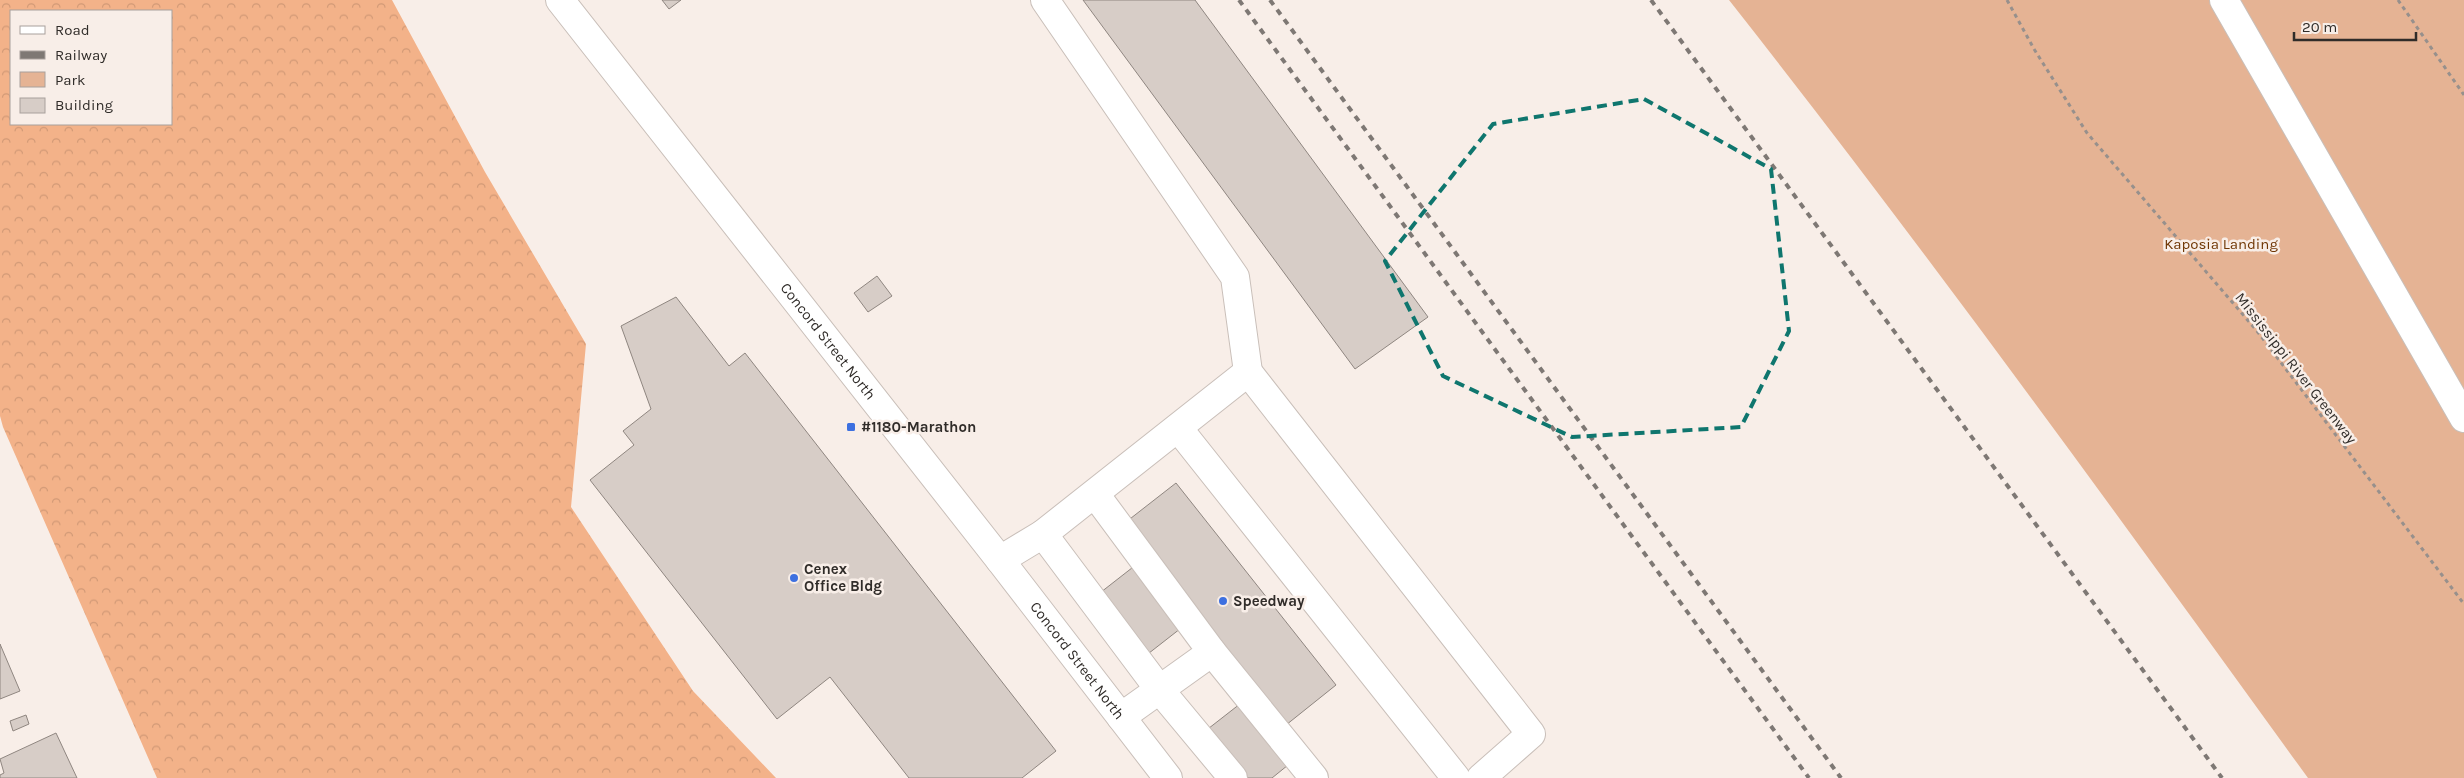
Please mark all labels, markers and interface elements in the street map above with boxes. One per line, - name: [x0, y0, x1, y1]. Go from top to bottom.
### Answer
- legend: [10, 10, 172, 125]
- scale bar: [2294, 10, 2416, 42]
- text: 20 m: [2302, 18, 2337, 36]
- text: Road: [55, 21, 90, 39]
- text: Railway: [55, 46, 107, 64]
- text: Park: [55, 71, 85, 89]
- text: Building: [55, 96, 113, 114]
- park label: Kaposia Landing: [2164, 235, 2278, 253]
- street label: Concord Street North: [777, 279, 880, 403]
- street label: Mississippi River Greenway: [2231, 289, 2361, 447]
- place label: #1180-Marathon: [861, 418, 976, 436]
- marker: #1180-Marathon: [845, 421, 857, 433]
- place label: Cenex Office Bldg: [804, 560, 882, 595]
- marker: Cenex Office Bldg: [788, 572, 800, 584]
- place label: Speedway: [1233, 592, 1305, 610]
- marker: Speedway: [1217, 595, 1229, 607]
- street label: Concord Street North: [1026, 598, 1128, 723]

